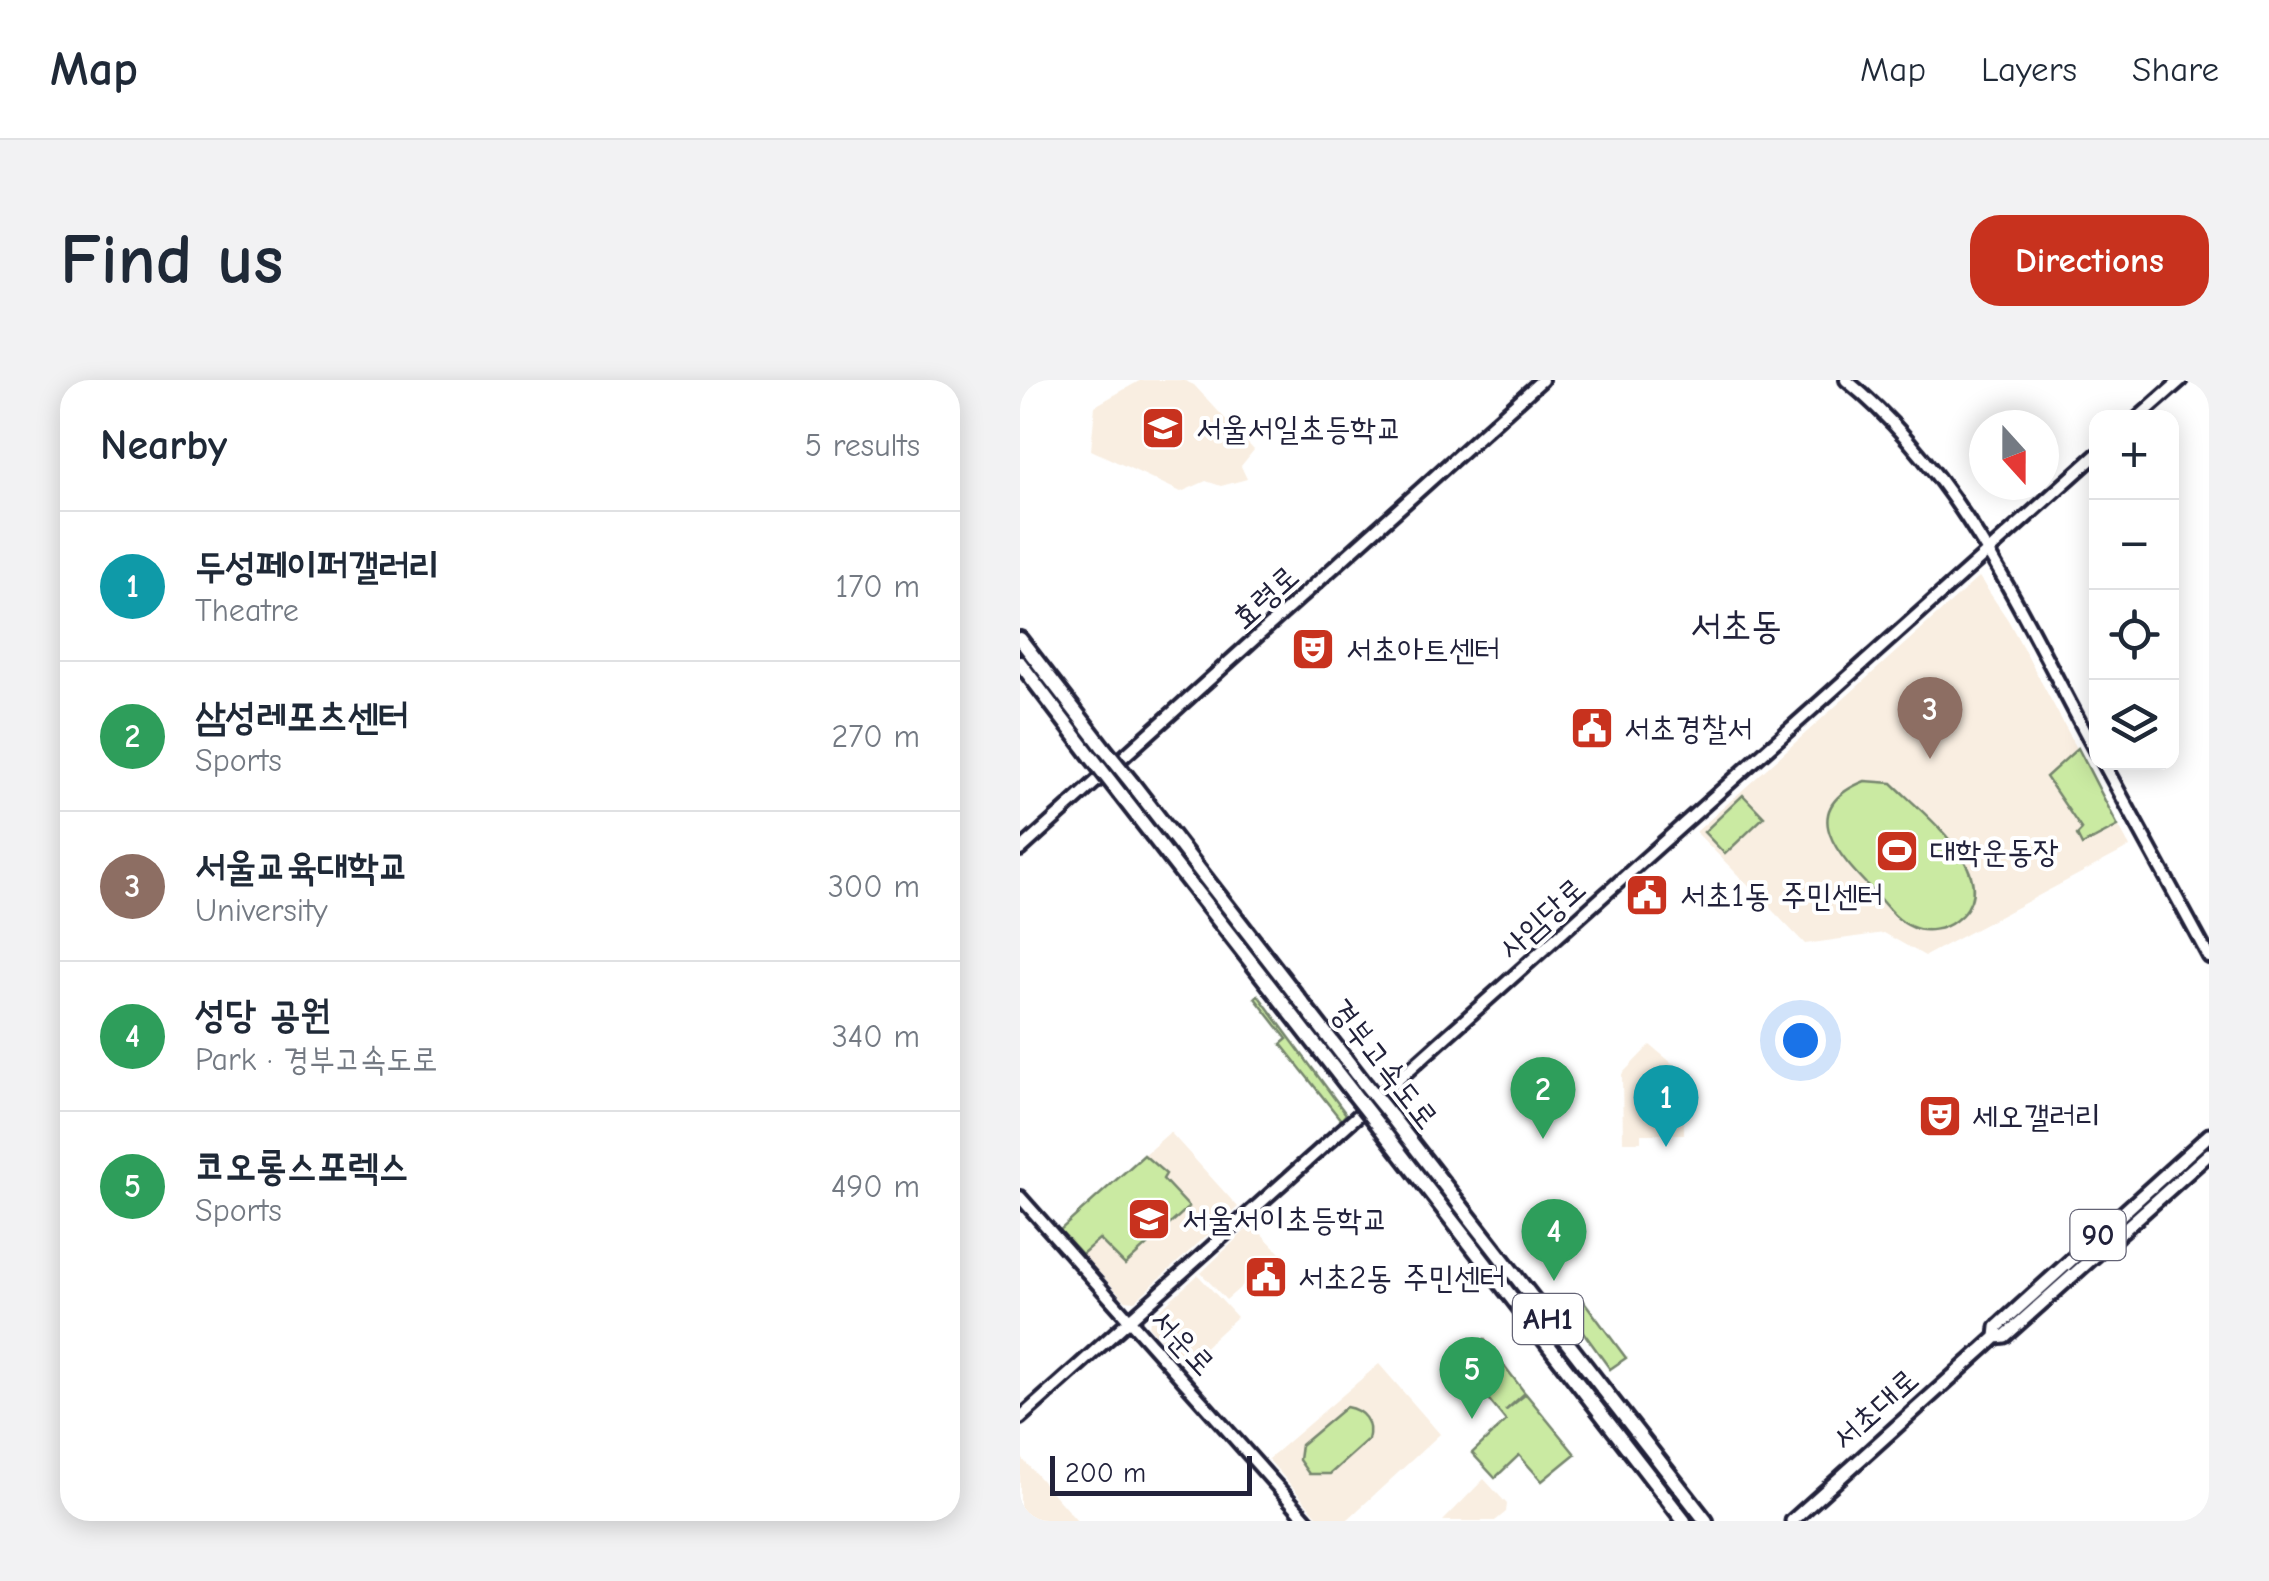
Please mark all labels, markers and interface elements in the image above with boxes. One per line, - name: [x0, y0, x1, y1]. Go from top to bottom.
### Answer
- text: Map: [50, 42, 138, 97]
- text: Map: [1860, 49, 1926, 90]
- text: Layers: [1981, 49, 2077, 90]
- text: Share: [2132, 49, 2219, 90]
- button: Directions: [1970, 215, 2209, 306]
- text: Find us: [60, 220, 283, 301]
- school or university icon: 서울서일초등학교: [1140, 405, 1186, 451]
- place label: 서울서일초등학교: [1196, 410, 1402, 447]
- north arrow: [1969, 410, 2059, 500]
- map controls: [2089, 410, 2179, 770]
- button: +: [2089, 410, 2179, 500]
- text: Nearby: [100, 421, 227, 470]
- text: 5 results: [805, 427, 920, 464]
- button: −: [2089, 500, 2179, 590]
- text: 두성페이퍼갤러리: [195, 545, 440, 589]
- street label: 효령로: [1224, 557, 1306, 637]
- text: 1: [126, 568, 139, 605]
- text: 170 m: [836, 568, 920, 605]
- button: locate: [2089, 590, 2179, 680]
- text: Theatre: [195, 592, 299, 629]
- district label: 서초동: [1690, 604, 1782, 648]
- theatre icon: 서초아트센터: [1290, 626, 1336, 672]
- place label: 서초아트센터: [1346, 631, 1501, 668]
- pin: 3: [1898, 676, 1962, 759]
- button: layers: [2089, 680, 2179, 770]
- text: 삼성레포츠센터: [195, 695, 409, 739]
- public building icon: 서초경찰서: [1569, 705, 1615, 751]
- place label: 서초경찰서: [1624, 710, 1753, 747]
- text: 2: [125, 718, 140, 755]
- text: 270 m: [832, 718, 920, 755]
- text: Sports: [195, 742, 282, 779]
- sports icon: 대학운동장: [1874, 828, 1920, 874]
- place label: 대학운동장: [1930, 833, 2059, 870]
- text: 서울교육대학교: [195, 845, 409, 889]
- text: 3: [125, 868, 140, 905]
- text: 300 m: [828, 868, 920, 905]
- street label: 사임당로: [1491, 870, 1593, 966]
- public building icon: 서초1동 주민센터: [1624, 872, 1670, 918]
- place label: 서초1동 주민센터: [1680, 877, 1884, 914]
- text: University: [195, 892, 328, 929]
- street label: 경부고속도로: [1322, 992, 1446, 1136]
- text: 성당 공원: [195, 993, 331, 1037]
- your location: [1775, 1015, 1826, 1066]
- text: 4: [125, 1018, 140, 1055]
- text: 340 m: [832, 1018, 920, 1055]
- text: Park · 경부고속도로: [195, 1041, 438, 1078]
- pin: 2: [1510, 1056, 1576, 1139]
- pin: 1: [1634, 1064, 1698, 1147]
- theatre icon: 세오갤러리: [1917, 1093, 1963, 1139]
- place label: 세오갤러리: [1972, 1098, 2101, 1135]
- text: 코오롱스포렉스: [195, 1145, 409, 1189]
- text: 5: [124, 1168, 141, 1205]
- text: 490 m: [831, 1168, 920, 1205]
- text: Sports: [195, 1192, 282, 1229]
- school or university icon: 서울서이초등학교: [1126, 1196, 1172, 1242]
- pin: 4: [1522, 1198, 1586, 1281]
- place label: 서울서이초등학교: [1182, 1201, 1388, 1238]
- road number: 90: [2070, 1210, 2126, 1260]
- public building icon: 서초2동 주민센터: [1243, 1254, 1289, 1300]
- place label: 서초2동 주민센터: [1298, 1259, 1506, 1296]
- road number: AH1: [1513, 1294, 1583, 1344]
- street label: 서운로: [1143, 1301, 1223, 1383]
- pin: 5: [1440, 1336, 1504, 1419]
- street label: 서초대로: [1824, 1361, 1926, 1457]
- scale bar: [1050, 1451, 1252, 1496]
- text: 200 m: [1065, 1457, 1146, 1489]

